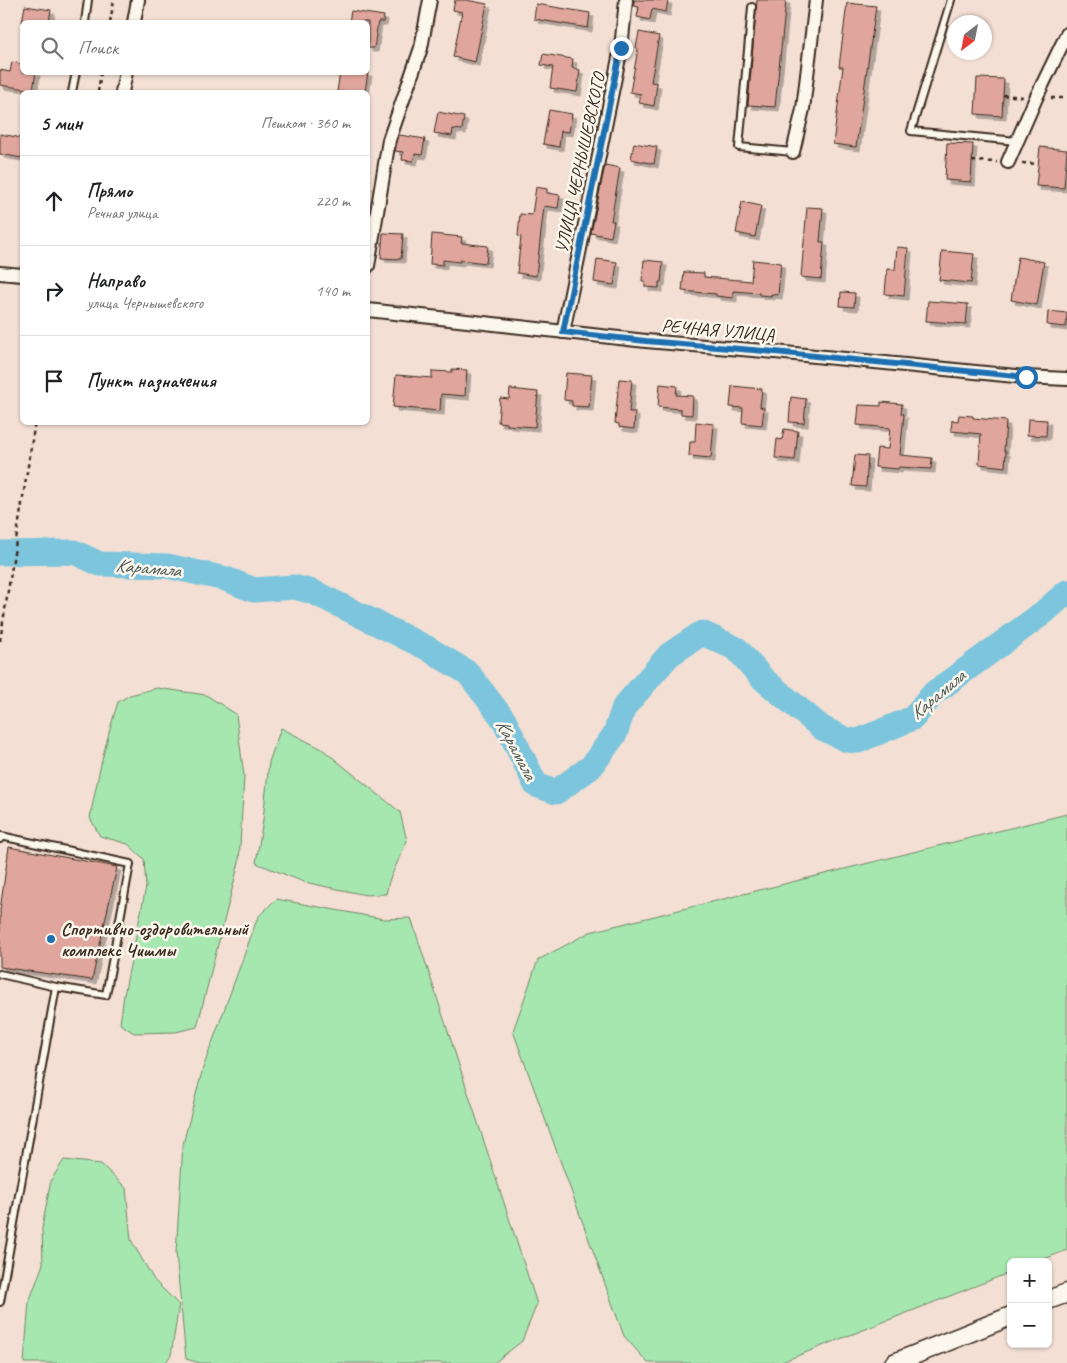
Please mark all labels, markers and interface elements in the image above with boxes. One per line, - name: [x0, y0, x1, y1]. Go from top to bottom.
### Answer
- north arrow: [947, 15, 992, 60]
- search box: [20, 20, 370, 75]
- icon: search: [38, 34, 66, 62]
- text: Поиск: [78, 36, 118, 60]
- route end: [610, 37, 633, 60]
- street label: УЛИЦА ЧЕРНЫШЕВСКОГО: [550, 69, 610, 255]
- text: 5 мин: [40, 110, 82, 136]
- text: Пешком · 360 m: [261, 113, 350, 133]
- text: Прямо: [87, 179, 132, 203]
- icon: ahead: [40, 187, 68, 215]
- text: 220 m: [316, 191, 350, 211]
- text: Речная улица: [87, 203, 158, 223]
- text: Направо: [87, 269, 145, 293]
- icon: right: [40, 277, 68, 305]
- text: 140 m: [316, 281, 350, 301]
- text: улица Чернышевского: [87, 293, 203, 313]
- street label: РЕЧНАЯ УЛИЦА: [661, 314, 776, 346]
- route start: [1015, 366, 1038, 389]
- icon: arrive: [40, 367, 68, 395]
- text: Пункт назначения: [87, 369, 216, 393]
- water label: Карамала: [114, 553, 183, 583]
- water label: Карамала: [905, 664, 972, 725]
- water label: Карамала: [490, 715, 543, 785]
- place label: Спортивно-оздоровительный комплекс Чишмы: [61, 918, 249, 961]
- marker: Спортивно-оздоровительный комплекс Чишмы: [45, 933, 57, 945]
- map controls: [1007, 1258, 1052, 1348]
- button: +: [1007, 1258, 1052, 1303]
- button: −: [1007, 1303, 1052, 1348]

